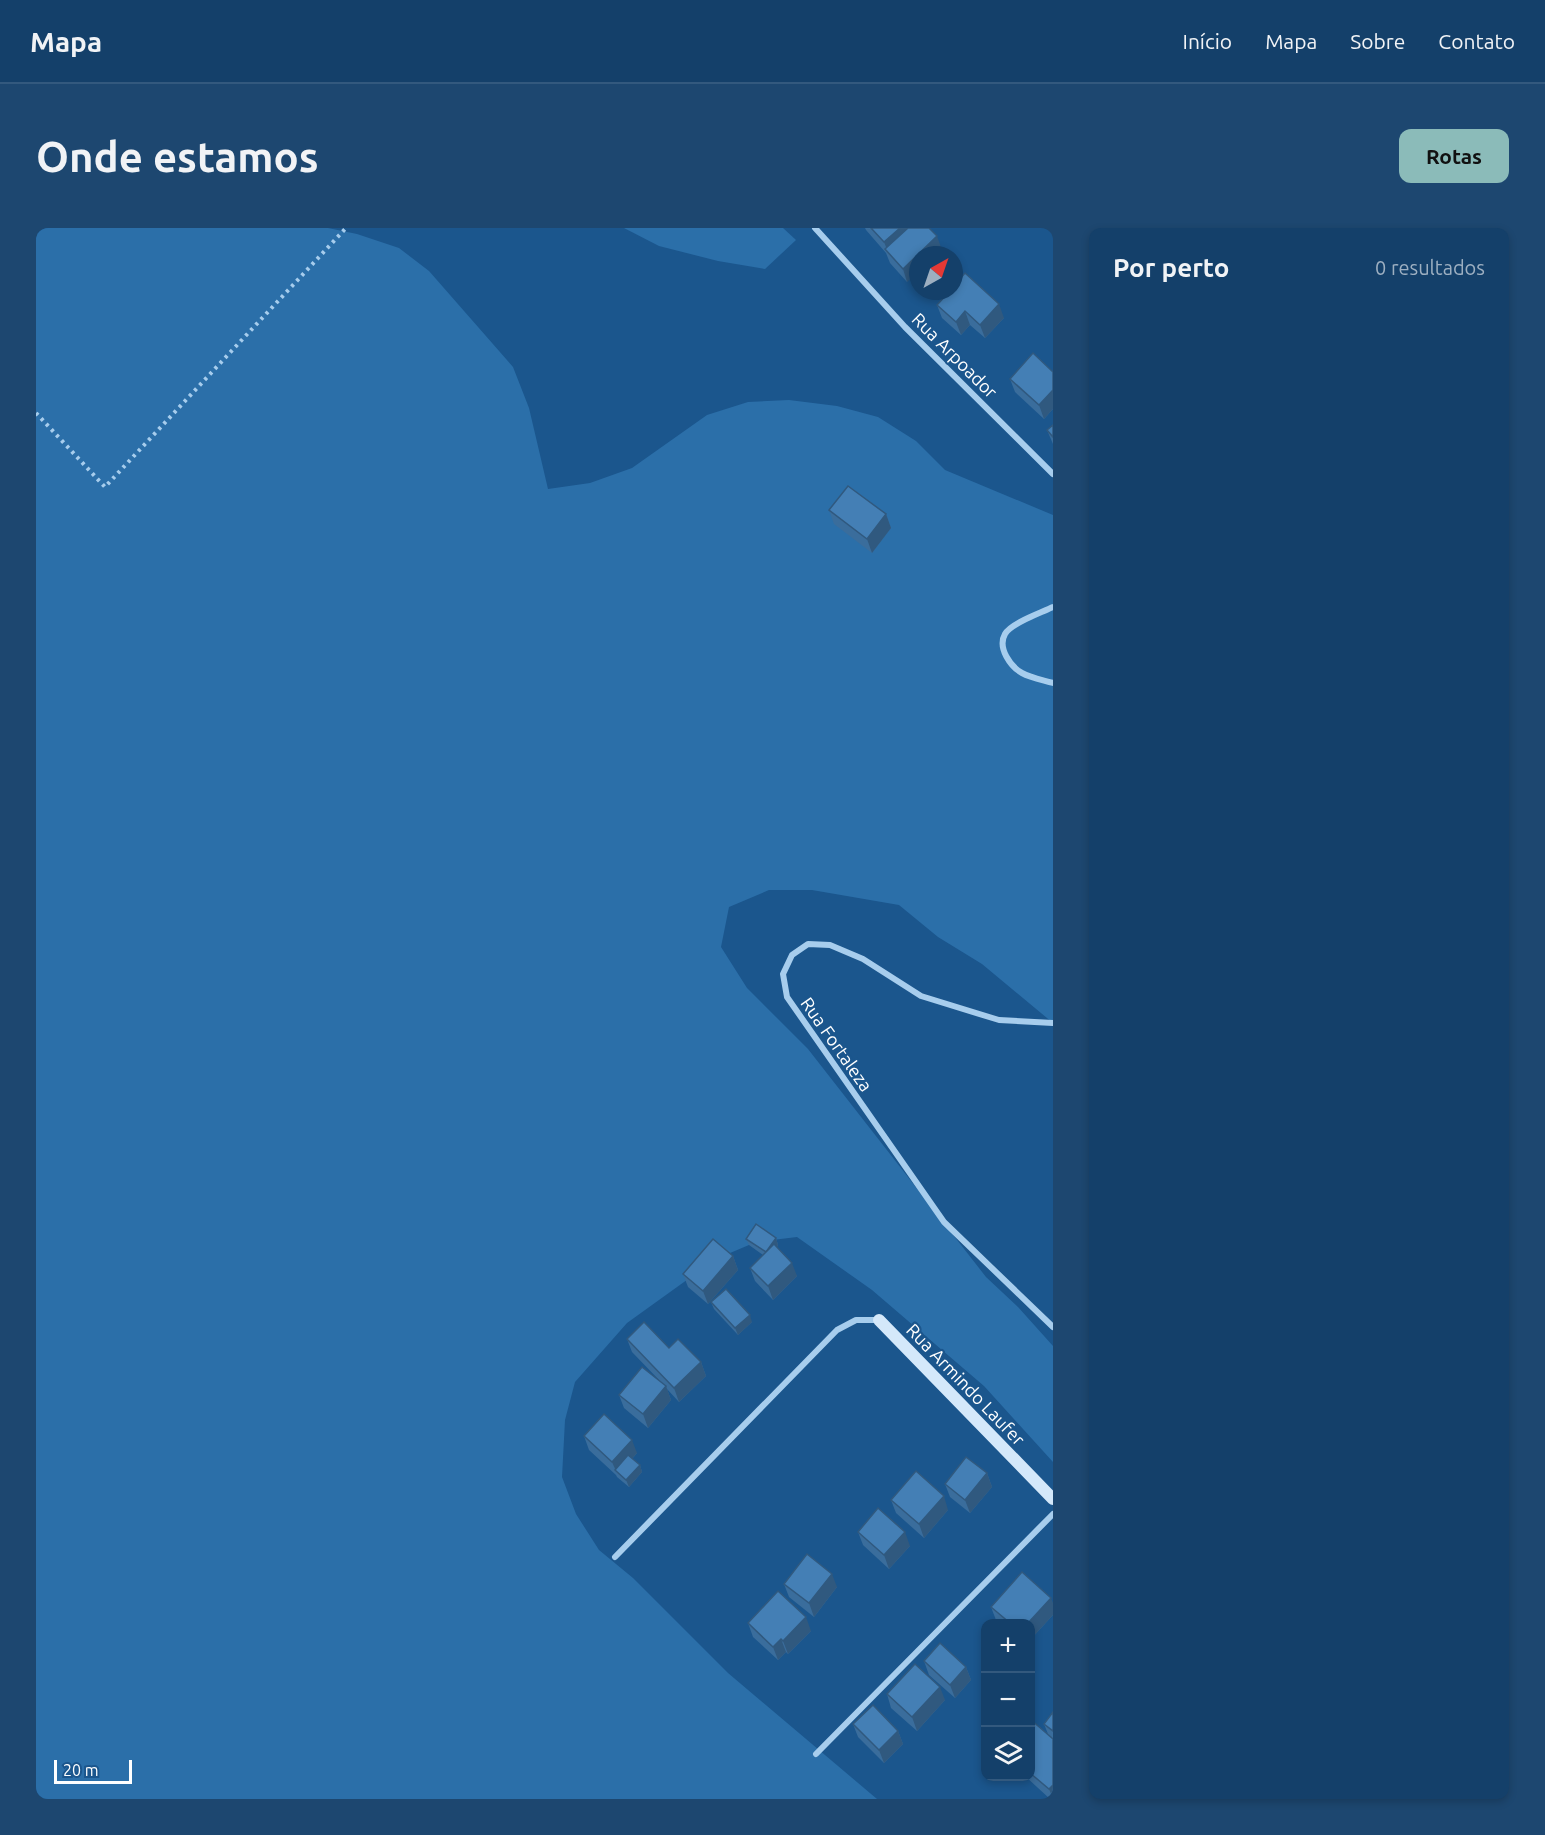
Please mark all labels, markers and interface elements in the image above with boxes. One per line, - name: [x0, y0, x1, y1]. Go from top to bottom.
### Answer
- text: Mapa: [30, 26, 102, 57]
- text: Início: [1183, 29, 1232, 53]
- text: Mapa: [1265, 29, 1317, 53]
- text: Sobre: [1350, 29, 1405, 53]
- text: Contato: [1438, 29, 1515, 53]
- button: Rotas: [1399, 129, 1509, 183]
- text: Onde estamos: [36, 133, 319, 180]
- north arrow: [909, 246, 963, 300]
- text: Por perto: [1113, 253, 1229, 282]
- text: 0 resultados: [1375, 256, 1485, 279]
- street label: Rua Arpoador: [908, 308, 1002, 402]
- street label: Rua Fortaleza: [797, 993, 877, 1095]
- street label: Rua Armindo Laufer: [903, 1319, 1029, 1449]
- map controls: [981, 1619, 1035, 1781]
- button: +: [981, 1619, 1035, 1673]
- button: −: [981, 1673, 1035, 1727]
- button: layers: [981, 1727, 1035, 1781]
- scale bar: [54, 1757, 132, 1784]
- text: 20 m: [63, 1761, 99, 1779]

